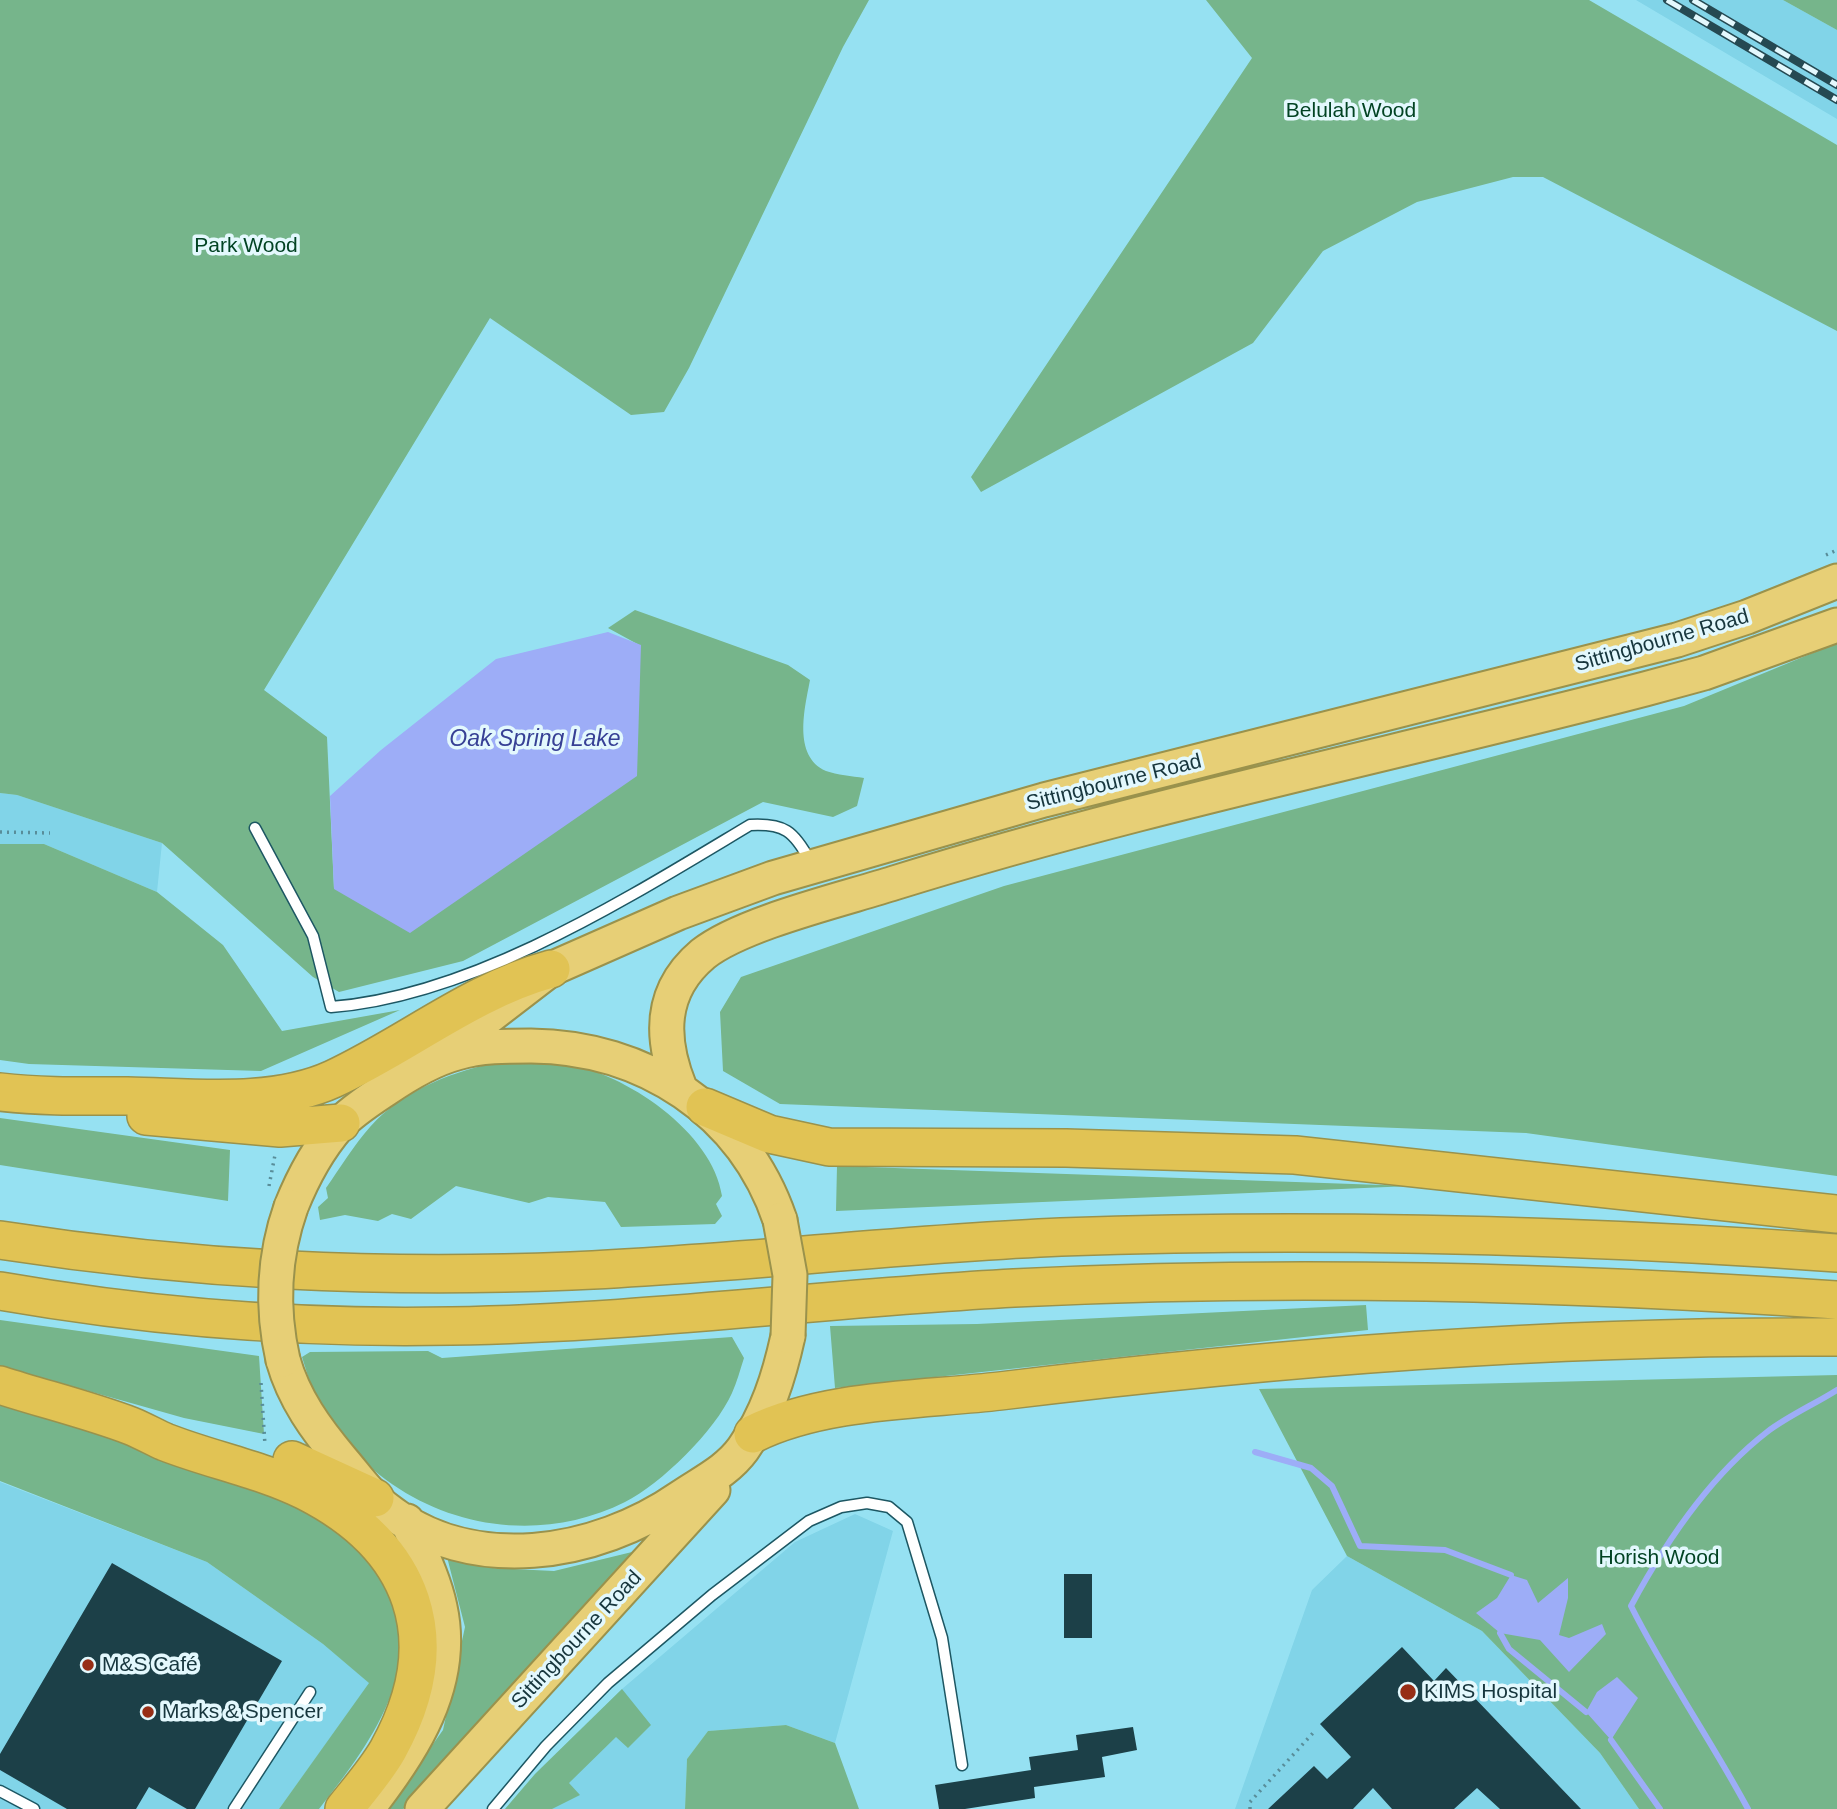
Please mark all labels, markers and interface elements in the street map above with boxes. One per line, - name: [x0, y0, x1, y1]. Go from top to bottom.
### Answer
- park label: Belulah Wood: [1286, 98, 1416, 124]
- park label: Park Wood: [194, 233, 298, 259]
- street label: Sittingbourne Road: [1572, 604, 1752, 678]
- water label: Oak Spring Lake: [449, 726, 621, 754]
- street label: Sittingbourne Road: [1024, 749, 1204, 817]
- park label: Horish Wood: [1599, 1545, 1719, 1571]
- street label: Sittingbourne Road: [506, 1566, 648, 1714]
- place label: M&S Café: [102, 1652, 198, 1678]
- marker: M&S Café: [80, 1657, 96, 1673]
- place label: KIMS Hospital: [1424, 1679, 1557, 1705]
- marker: KIMS Hospital: [1398, 1682, 1418, 1702]
- place label: Marks & Spencer: [162, 1699, 323, 1725]
- marker: Marks & Spencer: [140, 1704, 156, 1720]

